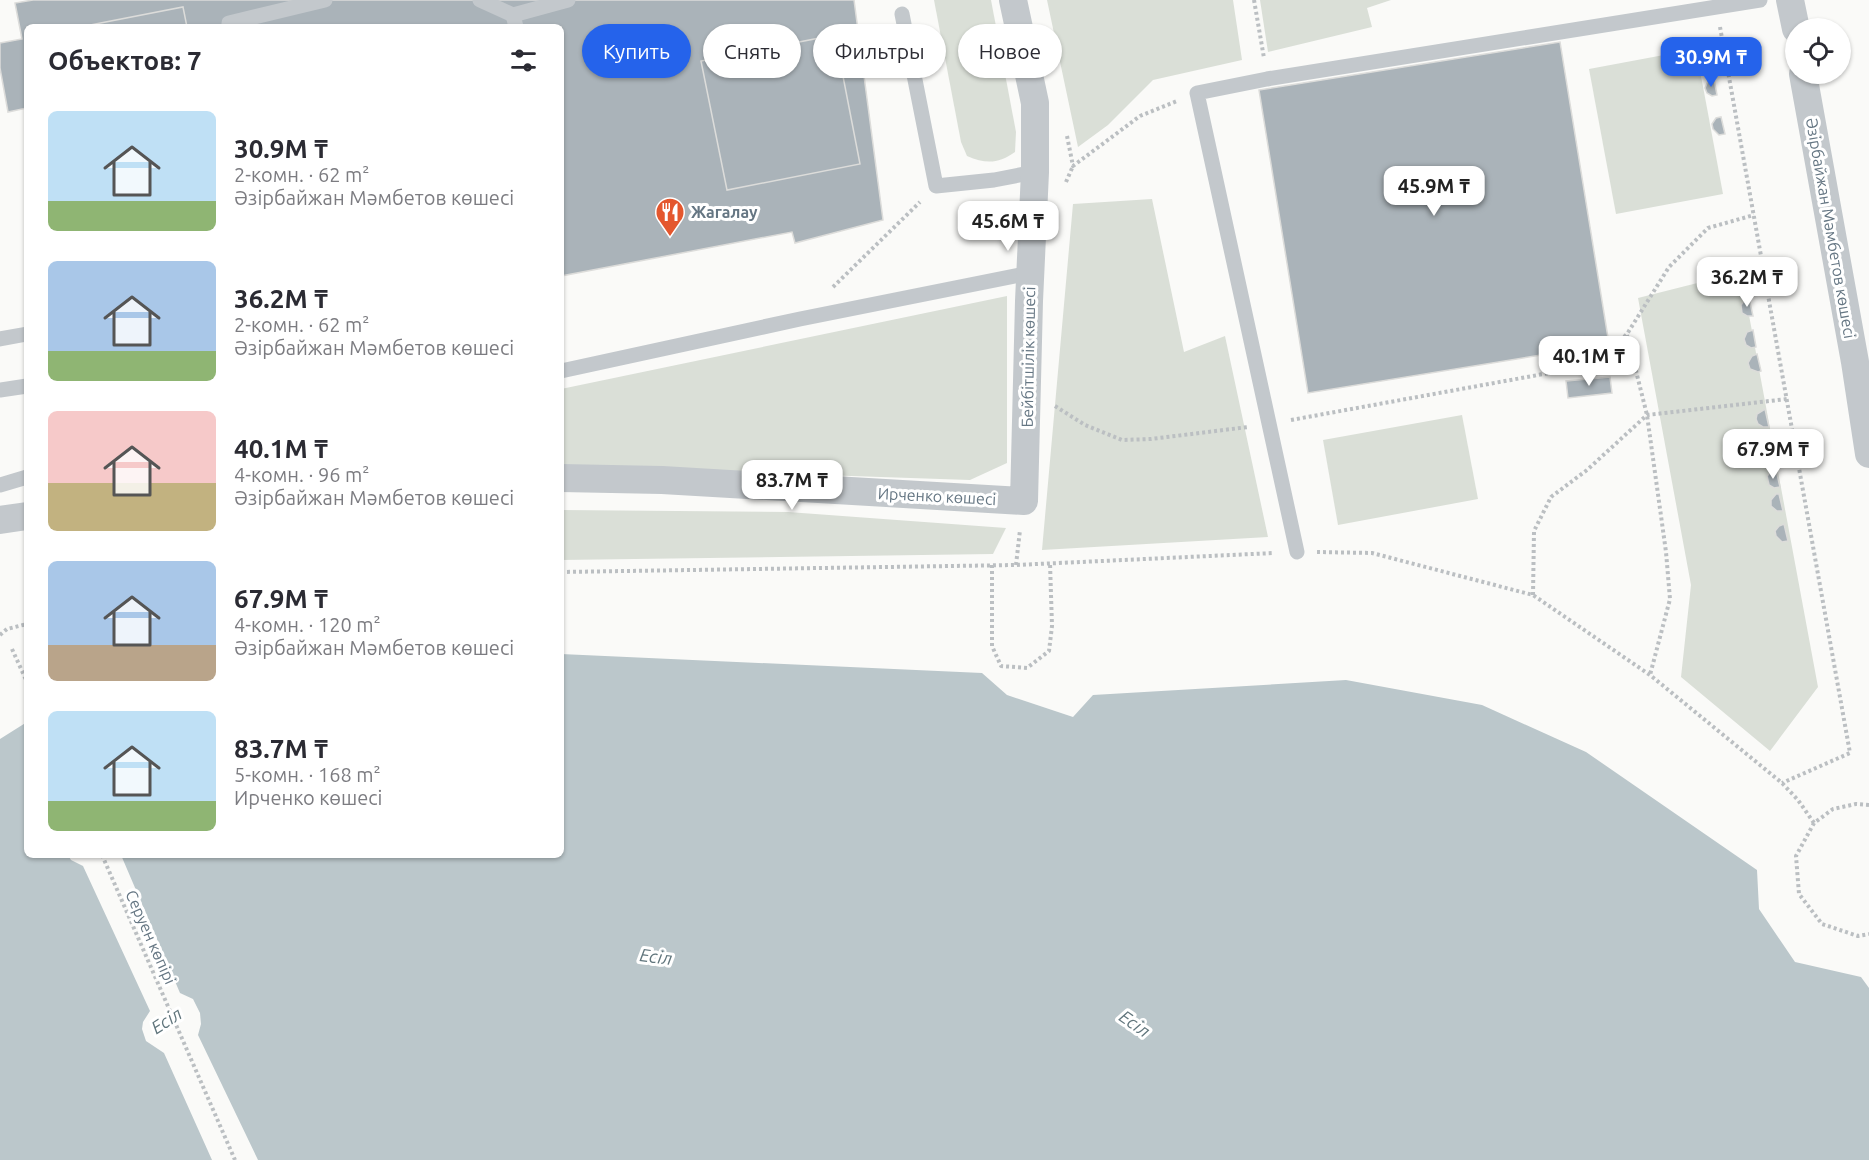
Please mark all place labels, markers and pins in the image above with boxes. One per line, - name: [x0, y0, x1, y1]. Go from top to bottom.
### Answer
- pin: 30.9M ₸: [1656, 37, 1766, 88]
- pin: 45.9M ₸: [1379, 166, 1489, 217]
- restaurant icon: Жагалау: [654, 196, 686, 238]
- pin: 45.6M ₸: [953, 201, 1063, 252]
- place label: Жагалау: [691, 203, 758, 221]
- pin: 36.2M ₸: [1692, 257, 1802, 308]
- pin: 40.1M ₸: [1534, 336, 1644, 387]
- pin: 67.9M ₸: [1718, 429, 1828, 480]
- pin: 83.7M ₸: [737, 460, 847, 511]

